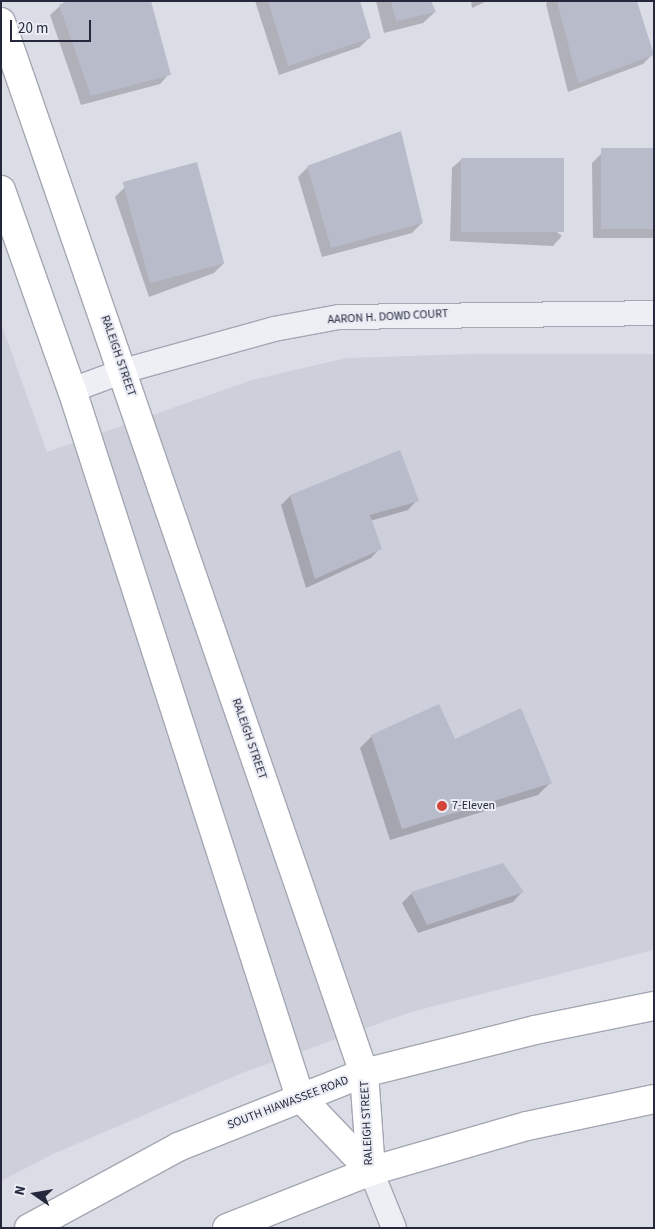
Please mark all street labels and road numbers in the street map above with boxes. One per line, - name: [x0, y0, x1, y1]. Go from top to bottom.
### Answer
- street label: AARON H. DOWD COURT: [327, 307, 449, 327]
- street label: RALEIGH STREET: [97, 314, 139, 398]
- street label: RALEIGH STREET: [228, 697, 270, 781]
- street label: SOUTH HIAWASSEE ROAD: [225, 1073, 351, 1133]
- street label: RALEIGH STREET: [358, 1080, 376, 1166]

